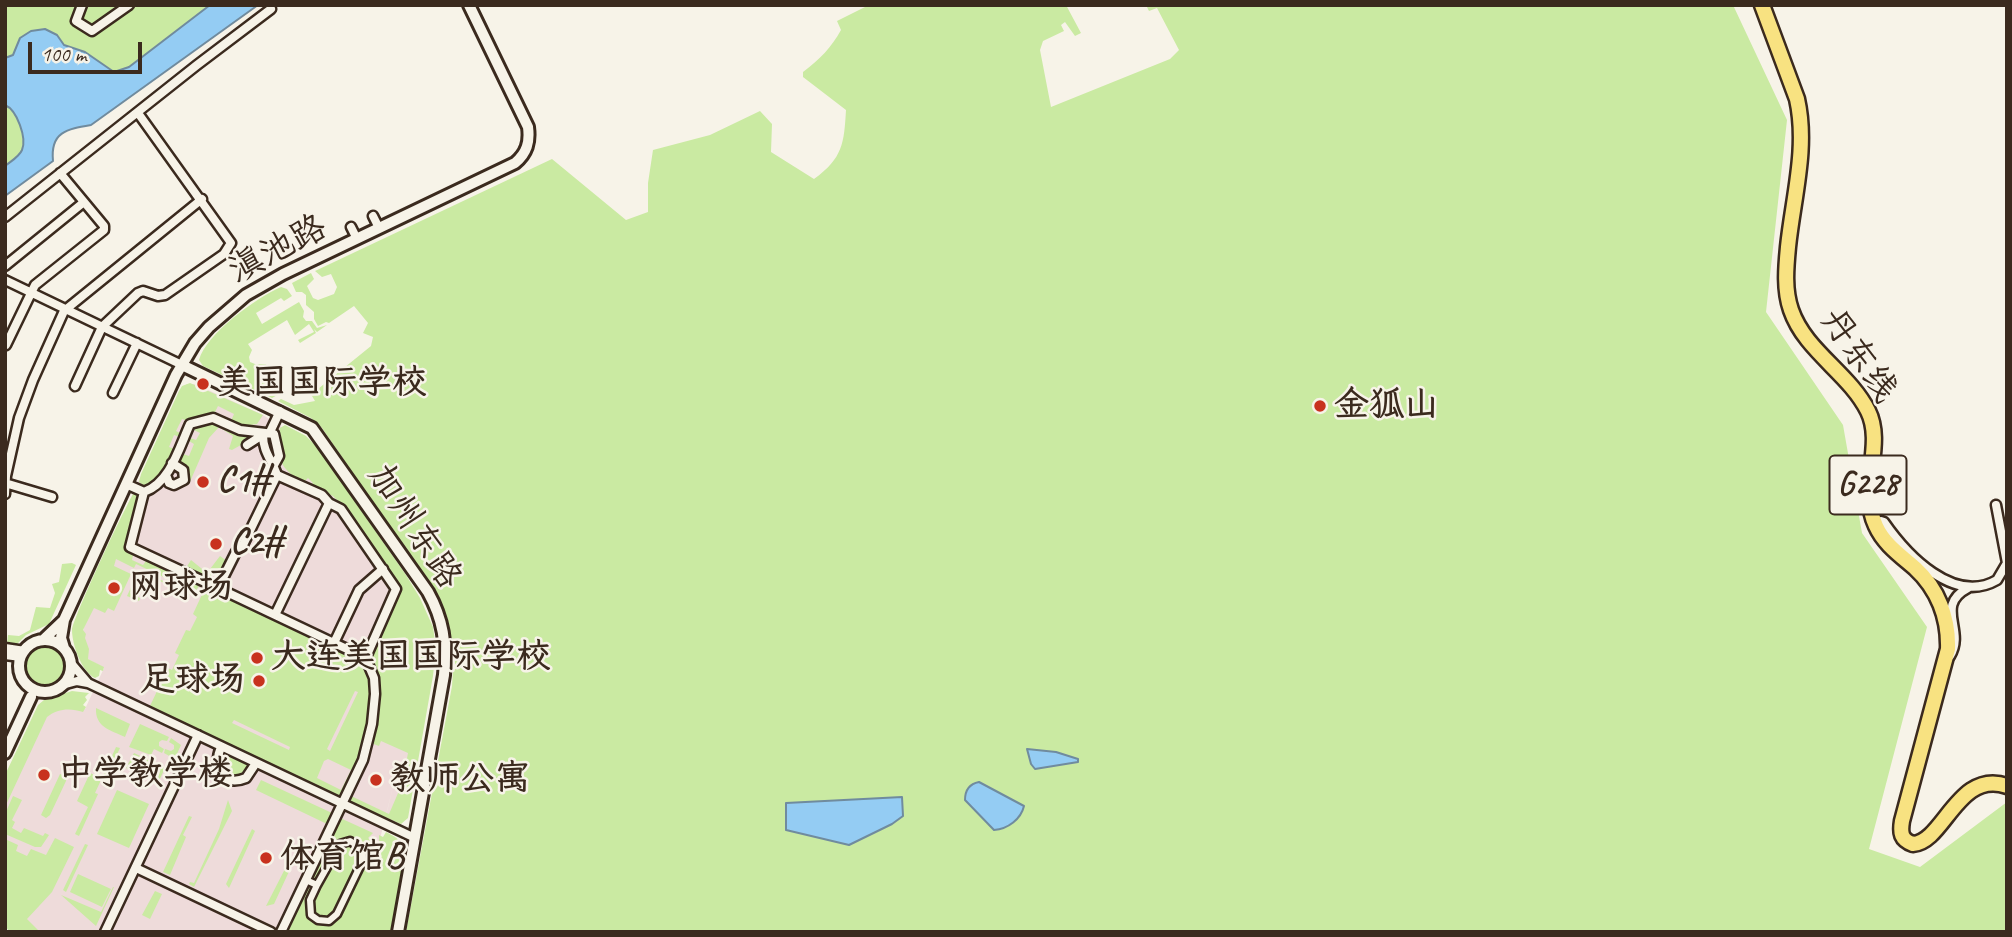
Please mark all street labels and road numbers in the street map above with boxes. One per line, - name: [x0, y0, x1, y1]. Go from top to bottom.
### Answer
- street label: 滇池路: [222, 207, 334, 293]
- street label: 丹东线: [1811, 301, 1905, 411]
- road number: G228: [1829, 456, 1906, 514]
- street label: 加州东路: [358, 457, 470, 597]

